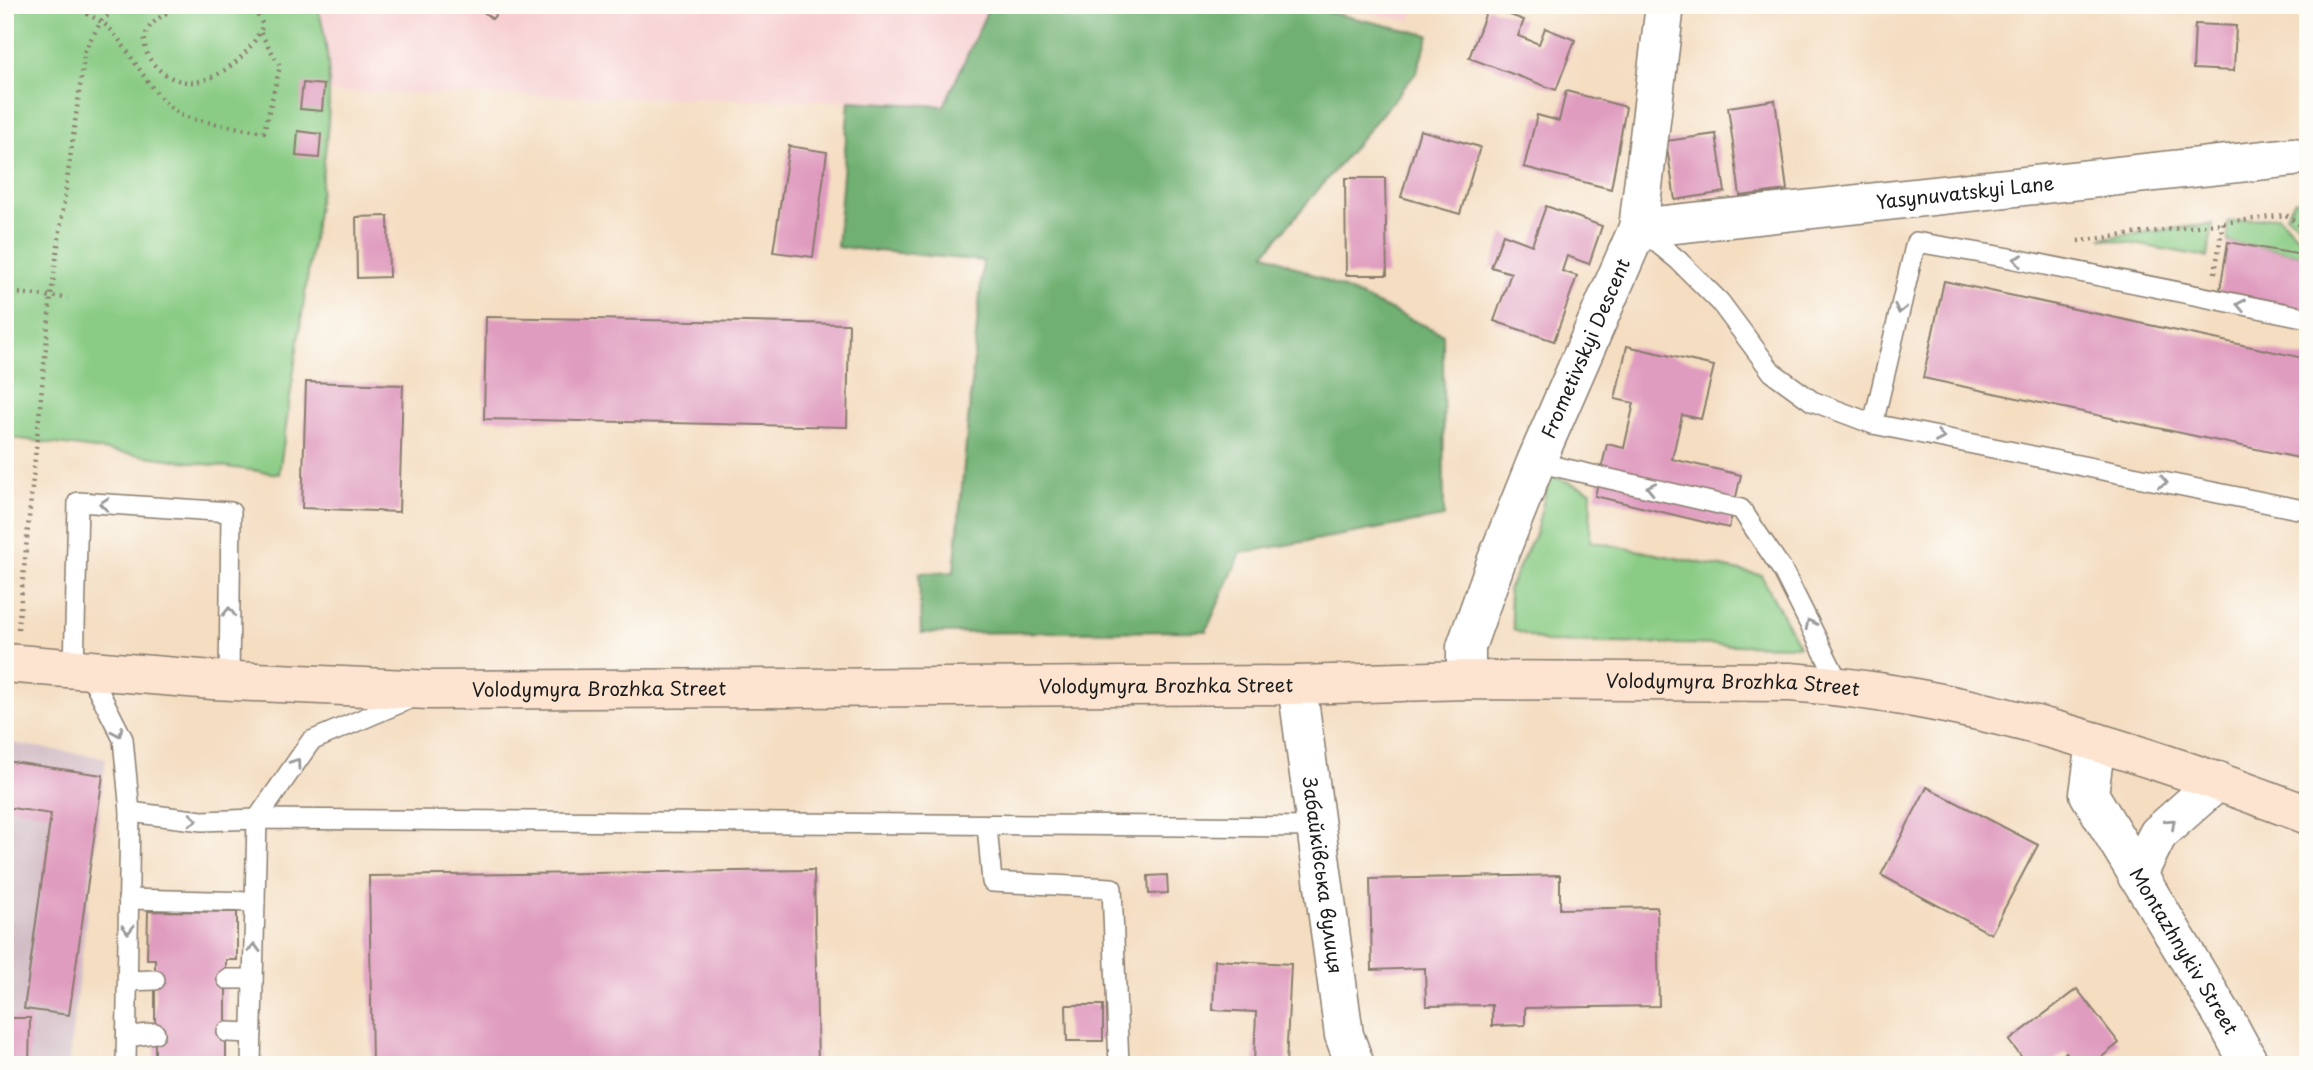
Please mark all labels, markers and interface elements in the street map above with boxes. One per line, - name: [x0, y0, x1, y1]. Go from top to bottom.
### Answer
- street label: Yasynuvatskyi Lane: [1875, 168, 2055, 215]
- street label: Frometivskyi Descent: [1533, 253, 1636, 442]
- one-way arrow: [2012, 254, 2024, 269]
- one-way arrow: [2235, 298, 2247, 313]
- one-way arrow: [1894, 303, 1908, 315]
- one-way arrow: [1934, 429, 1946, 444]
- one-way arrow: [2157, 474, 2169, 489]
- one-way arrow: [1645, 482, 1657, 496]
- one-way arrow: [98, 497, 109, 512]
- one-way arrow: [221, 607, 237, 617]
- one-way arrow: [1804, 619, 1818, 631]
- street label: Volodymyra Brozhka Street: [1606, 666, 1862, 702]
- street label: Volodymyra Brozhka Street: [1039, 670, 1294, 699]
- street label: Volodymyra Brozhka Street: [472, 673, 727, 703]
- one-way arrow: [110, 725, 124, 737]
- one-way arrow: [288, 758, 300, 771]
- street label: Забайківська вулиця: [1296, 774, 1351, 975]
- one-way arrow: [188, 812, 199, 827]
- one-way arrow: [2162, 819, 2175, 831]
- street label: Montazhnykiv Street: [2124, 862, 2246, 1039]
- one-way arrow: [120, 924, 136, 935]
- one-way arrow: [246, 942, 261, 953]

